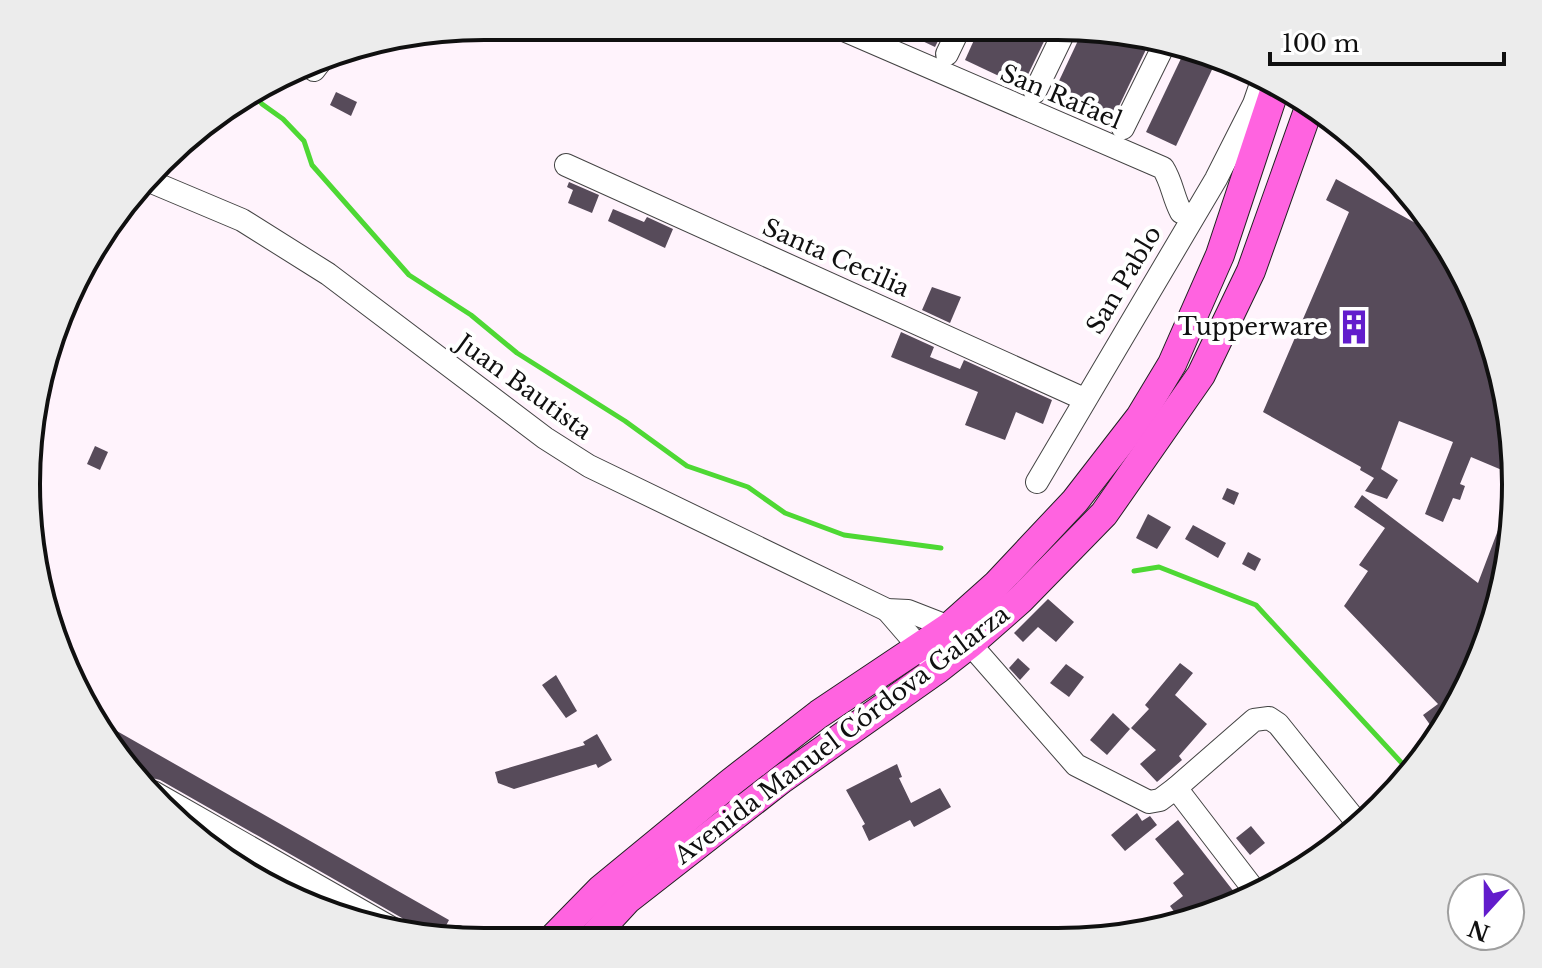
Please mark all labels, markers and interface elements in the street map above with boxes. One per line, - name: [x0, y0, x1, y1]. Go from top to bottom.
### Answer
- scale bar: [1270, 16, 1504, 66]
- text: 100 m: [1282, 29, 1360, 58]
- street label: San Rafael: [996, 58, 1126, 135]
- street label: Santa Cecilia: [758, 212, 915, 303]
- street label: San Pablo: [1080, 220, 1167, 339]
- building icon: Tupperware: [1335, 308, 1373, 346]
- place label: Tupperware: [1178, 312, 1328, 341]
- street label: Juan Bautista: [449, 326, 598, 446]
- street label: Avenida Manuel Córdova Galarza: [668, 599, 1015, 871]
- north arrow: [1446, 872, 1526, 952]
- text: N: [1464, 914, 1494, 947]

